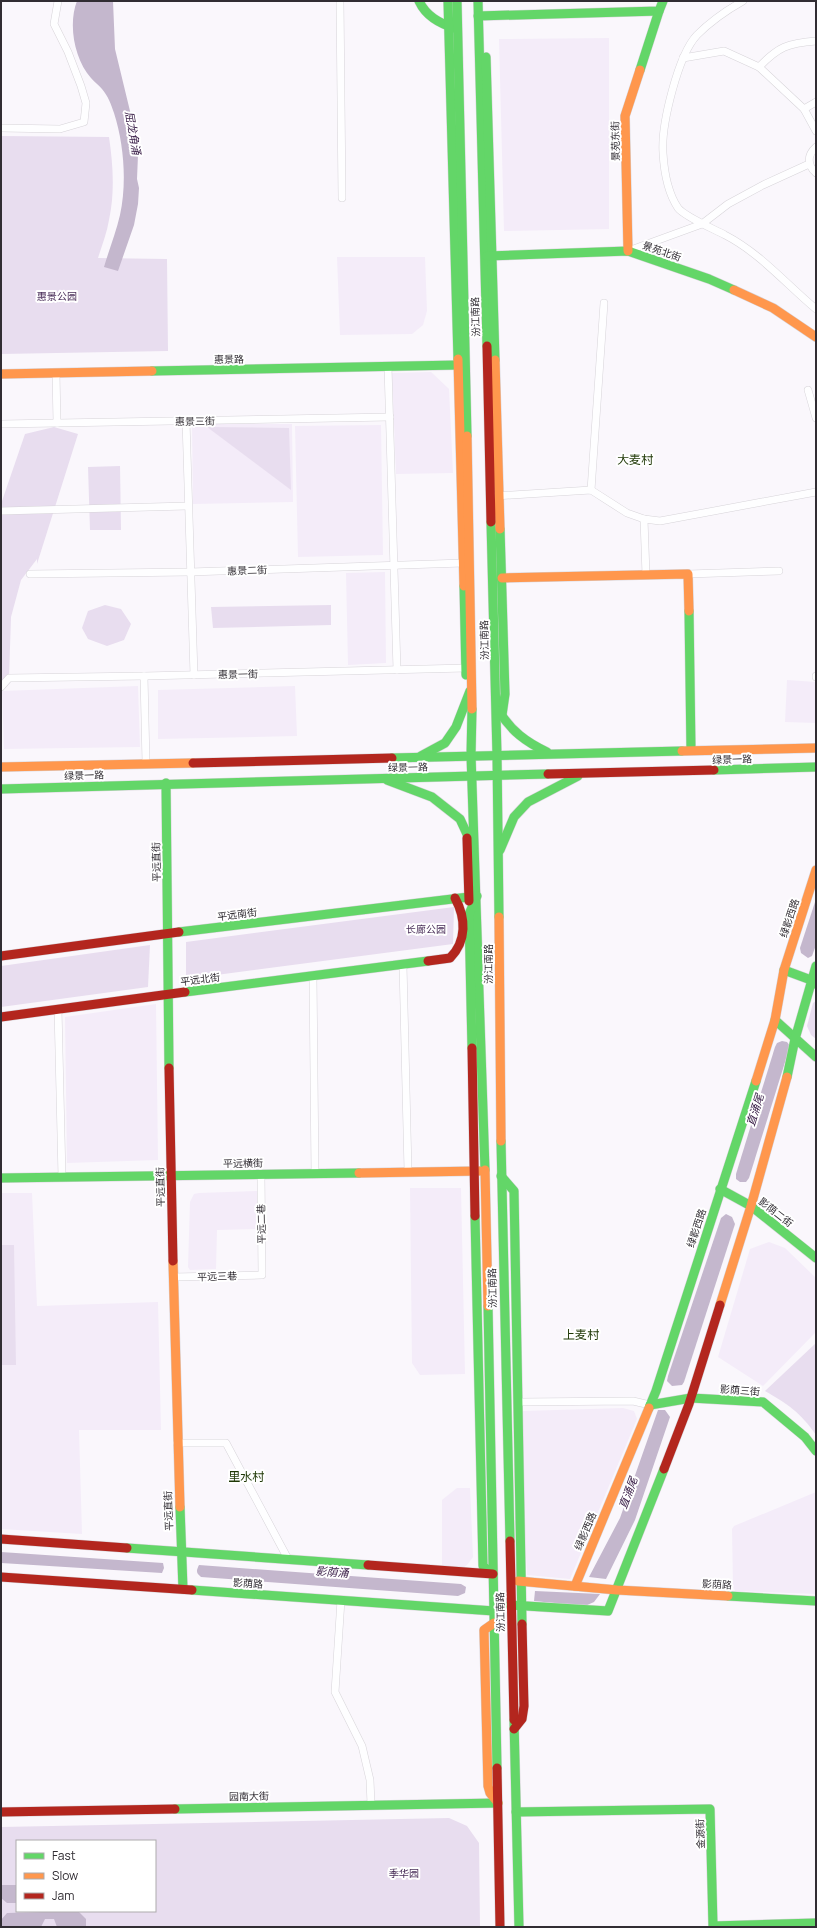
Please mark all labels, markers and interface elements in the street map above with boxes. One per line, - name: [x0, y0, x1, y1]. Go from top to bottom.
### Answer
- water label: 屈龙角涌: [122, 110, 145, 158]
- street label: 景苑东街: [608, 121, 622, 161]
- street label: 景苑北街: [641, 238, 683, 264]
- park label: 惠景公园: [37, 289, 77, 303]
- street label: 汾江南路: [467, 297, 483, 337]
- street label: 惠景路: [214, 352, 244, 366]
- street label: 惠景三街: [175, 414, 215, 428]
- district label: 大麦村: [617, 451, 654, 468]
- street label: 惠景二街: [227, 562, 267, 578]
- street label: 汾江南路: [477, 620, 491, 660]
- street label: 惠景一街: [218, 667, 258, 681]
- street label: 绿景一路: [712, 751, 752, 767]
- street label: 绿景一路: [388, 760, 428, 774]
- street label: 绿景一路: [64, 767, 104, 783]
- street label: 平远直街: [149, 842, 163, 882]
- street label: 绿影西路: [776, 897, 802, 939]
- street label: 平远南街: [216, 905, 258, 923]
- park label: 长廊公园: [406, 922, 446, 936]
- street label: 汾江南路: [481, 944, 495, 984]
- street label: 平远北街: [179, 970, 221, 988]
- water label: 直涌尾: [743, 1091, 767, 1128]
- street label: 平远横街: [223, 1156, 263, 1170]
- street label: 平远直街: [153, 1167, 167, 1207]
- street label: 影荫二街: [756, 1194, 796, 1230]
- street label: 平远二巷: [254, 1204, 268, 1244]
- street label: 绿影西路: [683, 1207, 709, 1249]
- street label: 平远三巷: [197, 1268, 237, 1284]
- street label: 汾江南路: [485, 1268, 499, 1308]
- district label: 上麦村: [563, 1326, 600, 1343]
- street label: 影荫三街: [720, 1382, 760, 1398]
- district label: 里水村: [228, 1468, 265, 1485]
- water label: 直涌尾: [615, 1474, 641, 1511]
- street label: 平远直街: [160, 1491, 176, 1531]
- street label: 绿影西路: [571, 1510, 599, 1552]
- water label: 影荫涌: [315, 1563, 351, 1580]
- street label: 影荫路: [233, 1575, 263, 1591]
- street label: 影荫路: [702, 1576, 732, 1592]
- street label: 汾江南路: [493, 1592, 507, 1632]
- street label: 园南大街: [229, 1789, 269, 1803]
- street label: 金源街: [692, 1819, 708, 1849]
- legend: [16, 1840, 156, 1912]
- text: Fast: [52, 1847, 76, 1864]
- park label: 季华园: [389, 1866, 419, 1880]
- text: Slow: [52, 1867, 78, 1884]
- text: Jam: [52, 1887, 74, 1904]

